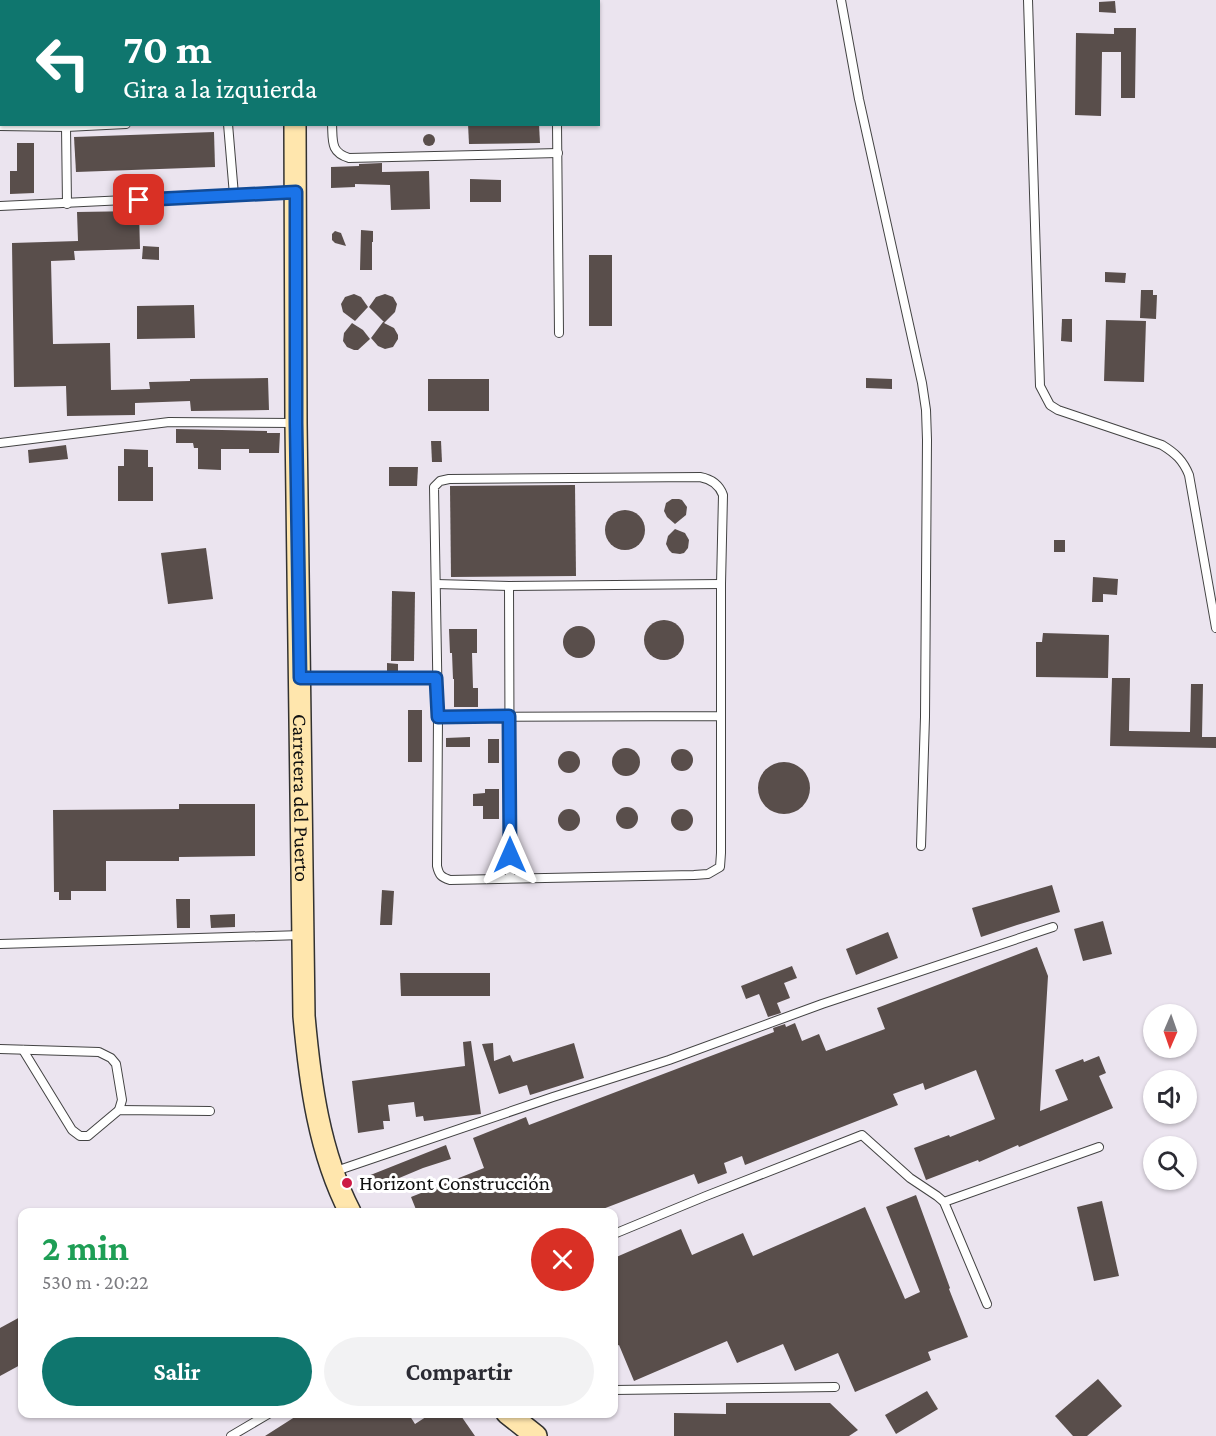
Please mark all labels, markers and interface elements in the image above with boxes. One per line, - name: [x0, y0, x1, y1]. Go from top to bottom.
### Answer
- icon: left: [24, 24, 102, 102]
- text: 70 m: [123, 25, 212, 72]
- text: Gira a la izquierda: [123, 74, 317, 104]
- pin: [113, 174, 164, 225]
- icon: arrive: [122, 183, 155, 216]
- street label: Carretera del Puerto: [288, 714, 314, 882]
- position arrow: [478, 823, 542, 887]
- north arrow: [1143, 1004, 1197, 1058]
- map controls: [1143, 1004, 1197, 1190]
- button: sound: [1143, 1070, 1197, 1124]
- button: search: [1143, 1136, 1197, 1190]
- place label: Horizont Construcción: [359, 1171, 550, 1195]
- marker: Horizont Construcción: [340, 1176, 354, 1190]
- text: 2 min: [42, 1228, 129, 1268]
- button: close: [531, 1228, 594, 1291]
- text: 530 m · 20:22: [42, 1271, 148, 1293]
- button: Salir: [42, 1337, 312, 1406]
- button: Compartir: [324, 1337, 594, 1406]

